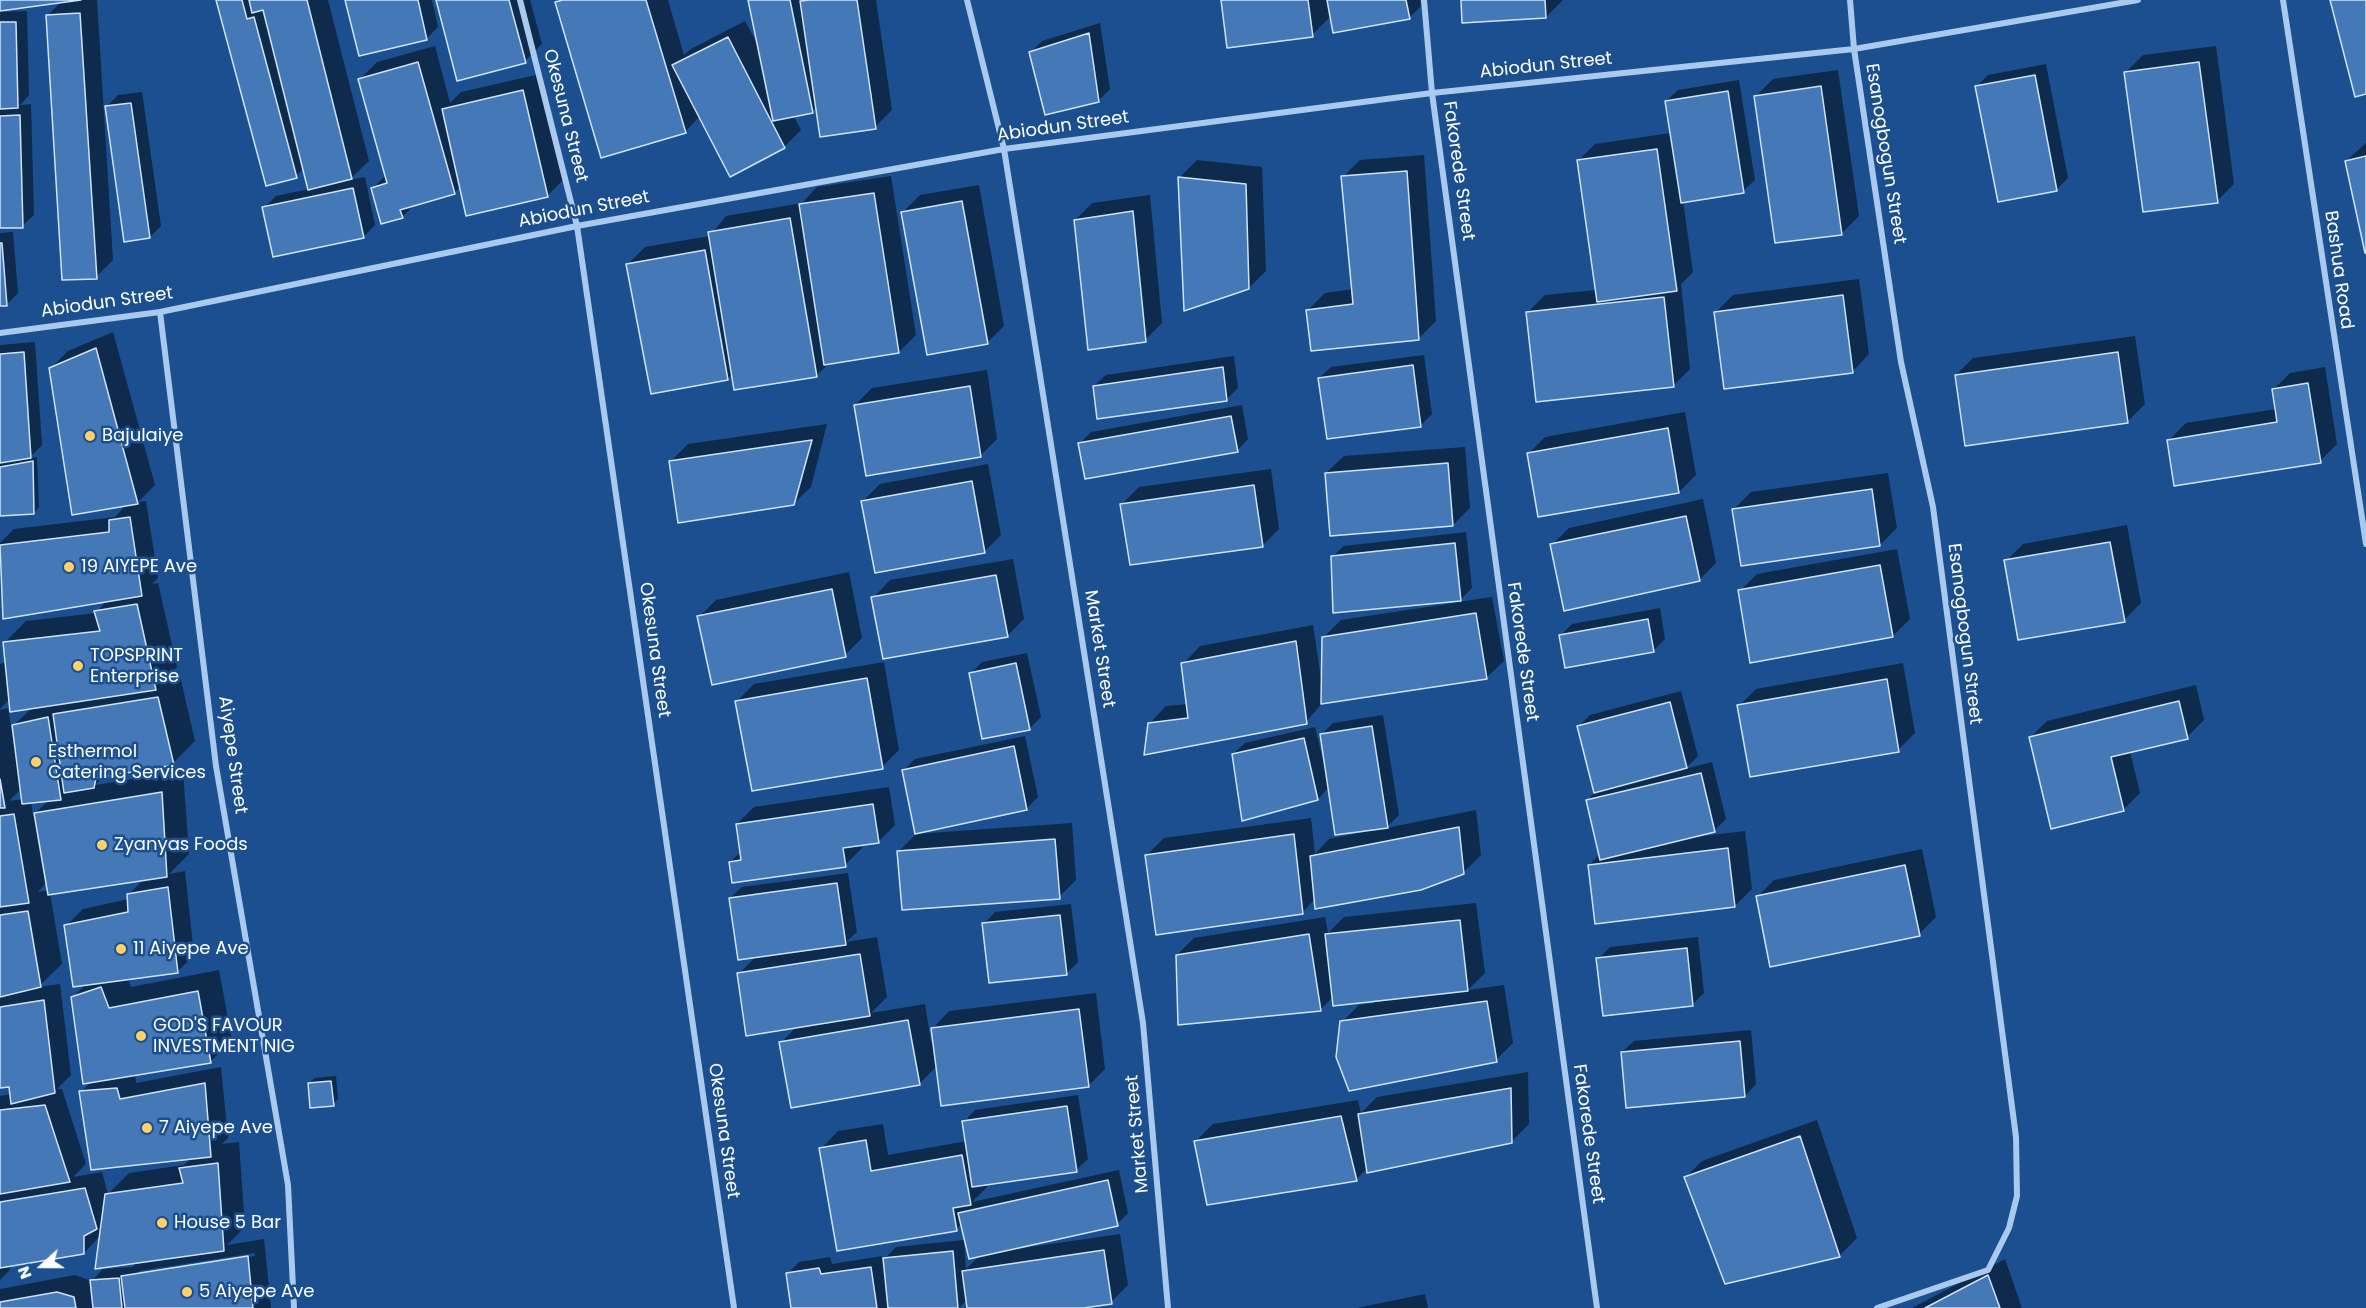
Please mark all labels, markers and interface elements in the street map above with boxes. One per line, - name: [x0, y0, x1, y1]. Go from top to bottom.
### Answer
- street label: Okesuna Street: [538, 47, 592, 185]
- street label: Abiodun Street: [1479, 48, 1613, 84]
- street label: Esanogbogun Street: [1860, 62, 1910, 246]
- street label: Fakorede Street: [1438, 100, 1478, 242]
- street label: Abiodun Street: [996, 107, 1130, 147]
- street label: Abiodun Street: [517, 187, 651, 233]
- street label: Bashua Road: [2319, 209, 2357, 331]
- street label: Abiodun Street: [40, 283, 174, 323]
- place label: Bajulaiye: [102, 425, 184, 447]
- marker: Bajulaiye: [83, 429, 97, 443]
- street label: Esanogbogun Street: [1942, 542, 1986, 726]
- place label: 19 AIYEPE Ave: [81, 556, 197, 578]
- marker: 19 AIYEPE Ave: [62, 560, 76, 574]
- street label: Okesuna Street: [634, 581, 674, 719]
- street label: Fakorede Street: [1502, 581, 1542, 723]
- street label: Market Street: [1079, 589, 1119, 709]
- place label: TOPSPRINT Enterprise: [90, 645, 183, 688]
- marker: TOPSPRINT Enterprise: [71, 659, 85, 673]
- street label: Aiyepe Street: [213, 695, 251, 815]
- place label: Esthermol Catering Services: [48, 741, 206, 783]
- marker: Esthermol Catering Services: [29, 755, 43, 769]
- place label: Zyanyas Foods: [114, 834, 248, 856]
- marker: Zyanyas Foods: [95, 838, 109, 852]
- place label: 11 Aiyepe Ave: [133, 938, 249, 960]
- marker: 11 Aiyepe Ave: [114, 942, 128, 956]
- place label: GOD'S FAVOUR INVESTMENT NIG: [153, 1015, 295, 1058]
- marker: GOD'S FAVOUR INVESTMENT NIG: [134, 1029, 148, 1043]
- street label: Okesuna Street: [703, 1062, 743, 1200]
- street label: Fakorede Street: [1568, 1063, 1608, 1205]
- street label: Market Street: [1122, 1074, 1154, 1194]
- place label: 7 Aiyepe Ave: [159, 1117, 273, 1139]
- marker: 7 Aiyepe Ave: [140, 1121, 154, 1135]
- place label: House 5 Bar: [174, 1212, 281, 1234]
- marker: House 5 Bar: [155, 1216, 169, 1230]
- north arrow: [12, 1236, 72, 1296]
- text: N: [12, 1263, 38, 1282]
- place label: 5 Aiyepe Ave: [199, 1281, 314, 1303]
- marker: 5 Aiyepe Ave: [180, 1285, 194, 1299]

